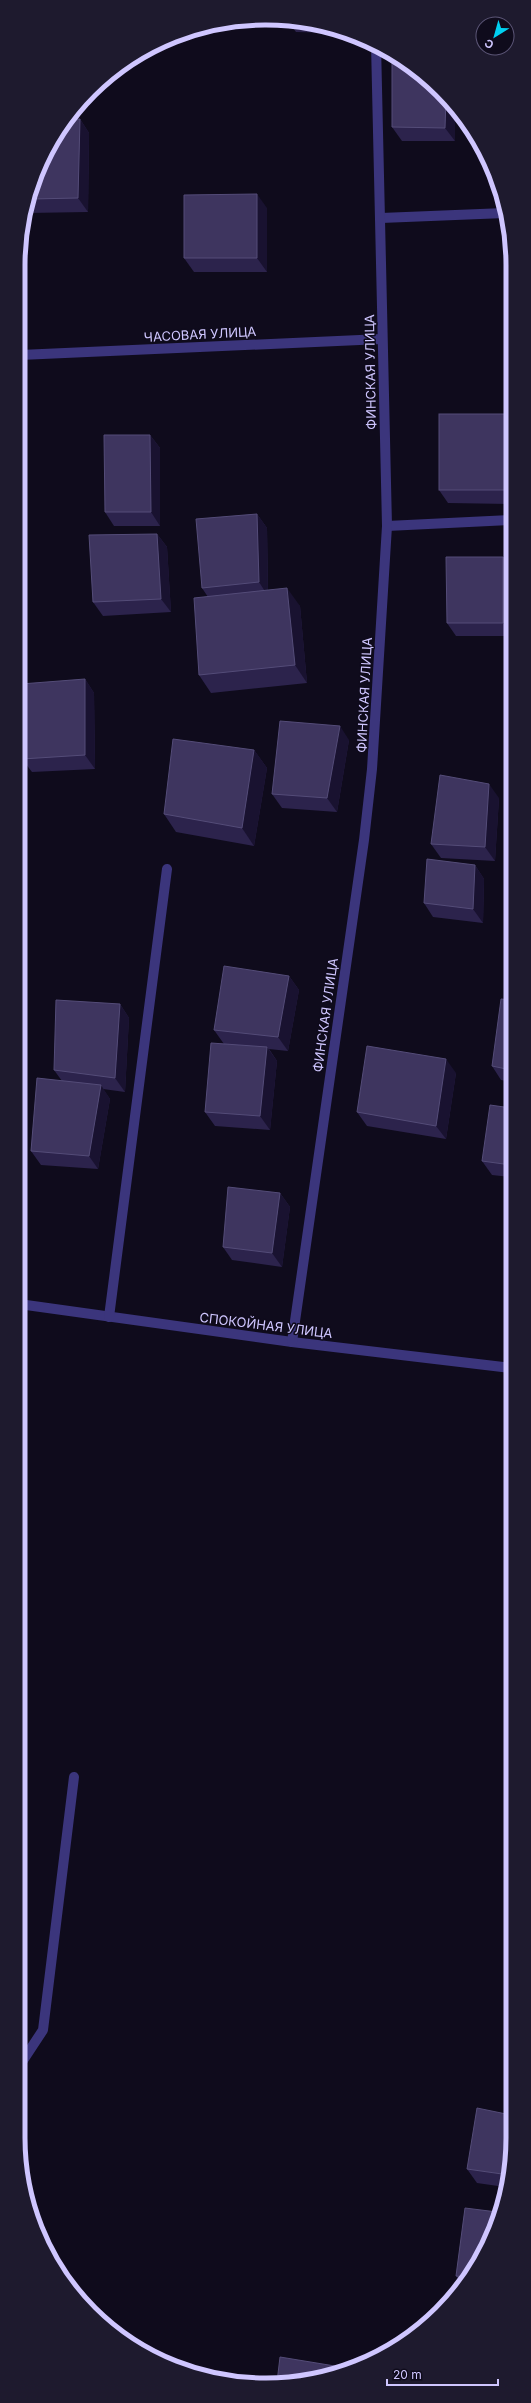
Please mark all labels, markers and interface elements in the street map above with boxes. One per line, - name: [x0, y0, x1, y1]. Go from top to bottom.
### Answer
- north arrow: [475, 16, 515, 56]
- text: С: [482, 36, 496, 52]
- street label: ФИНСКАЯ УЛИЦА: [361, 314, 379, 430]
- street label: ЧАСОВАЯ УЛИЦА: [143, 323, 257, 345]
- street label: ФИНСКАЯ УЛИЦА: [353, 637, 375, 753]
- street label: ФИНСКАЯ УЛИЦА: [309, 957, 341, 1073]
- street label: СПОКОЙНАЯ УЛИЦА: [199, 1309, 333, 1341]
- scale bar: [387, 2361, 498, 2387]
- text: 20 m: [393, 2367, 422, 2382]

